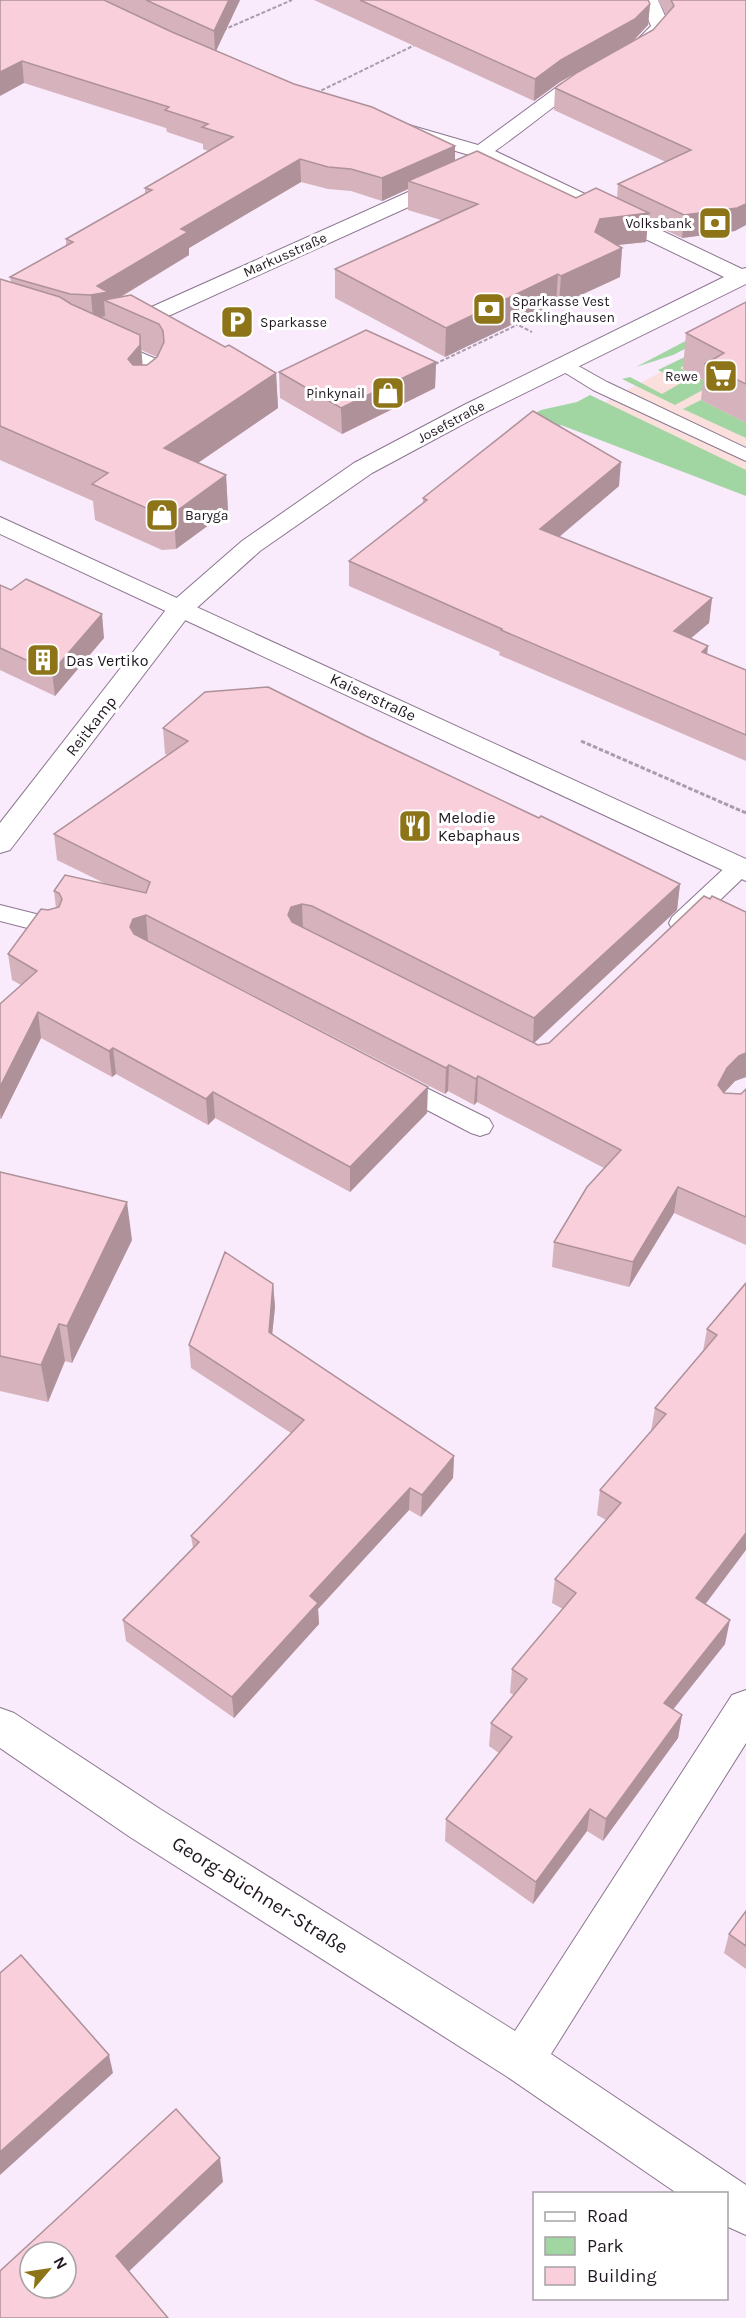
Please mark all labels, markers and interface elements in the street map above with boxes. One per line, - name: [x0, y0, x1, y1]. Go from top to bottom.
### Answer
- bank icon: Volksbank: [697, 205, 733, 241]
- place label: Volksbank: [625, 215, 692, 232]
- street label: Markusstraße: [241, 229, 329, 281]
- bank icon: Sparkasse Vest Recklinghausen: [471, 291, 507, 327]
- place label: Sparkasse Vest Recklinghausen: [512, 293, 615, 326]
- parking icon: Sparkasse: [219, 304, 255, 340]
- place label: Sparkasse: [260, 314, 327, 331]
- supermarket icon: Rewe: [703, 358, 739, 394]
- place label: Rewe: [665, 368, 698, 385]
- shop icon: Pinkynail: [370, 375, 406, 411]
- place label: Pinkynail: [306, 385, 365, 402]
- street label: Josefstraße: [415, 397, 487, 447]
- shop icon: Baryga: [144, 497, 180, 533]
- place label: Baryga: [185, 507, 228, 524]
- building icon: Das Vertiko: [25, 642, 61, 678]
- place label: Das Vertiko: [66, 651, 149, 670]
- street label: Kaiserstraße: [327, 669, 419, 725]
- street label: Reitkamp: [62, 692, 120, 760]
- restaurant icon: Melodie Kebaphaus: [397, 808, 433, 844]
- place label: Melodie Kebaphaus: [438, 808, 520, 845]
- street label: Georg-Büchner-Straße: [168, 1831, 352, 1959]
- legend: [533, 2192, 728, 2300]
- text: Road: [587, 2205, 628, 2227]
- text: Park: [587, 2235, 624, 2257]
- north arrow: [18, 2240, 78, 2300]
- text: N: [50, 2253, 72, 2273]
- text: Building: [587, 2265, 657, 2287]

